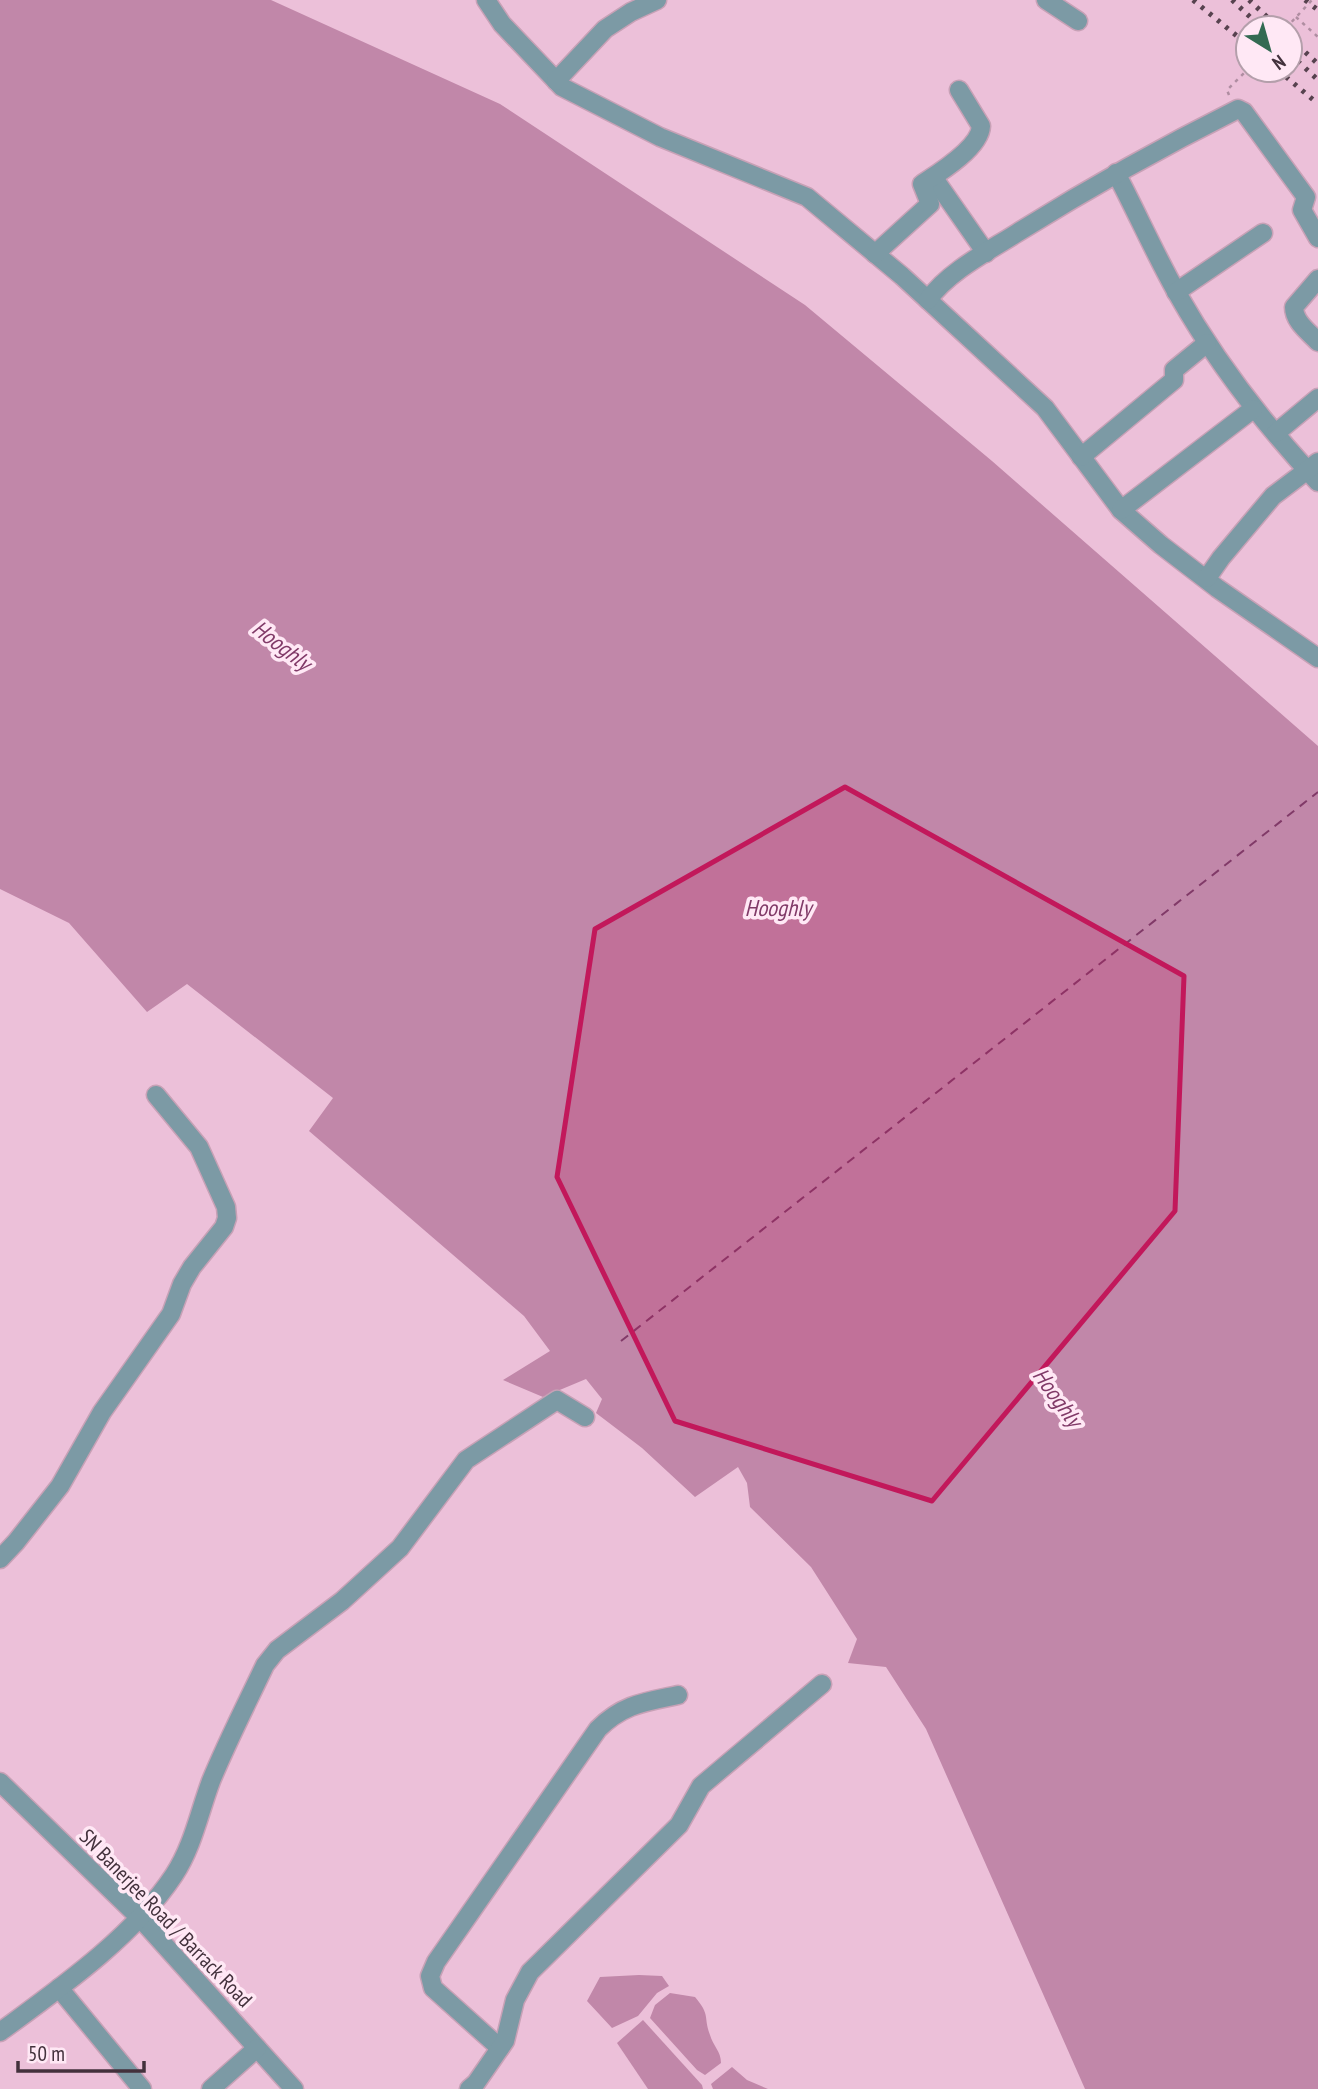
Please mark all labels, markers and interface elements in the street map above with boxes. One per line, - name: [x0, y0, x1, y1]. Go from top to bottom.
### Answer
- north arrow: [1234, 14, 1304, 84]
- text: N: [1268, 50, 1291, 75]
- water label: Hooghly: [247, 613, 320, 679]
- water label: Hooghly: [745, 893, 814, 922]
- water label: Hooghly: [1027, 1362, 1091, 1435]
- street label: SN Banerjee Road / Barrack Road: [74, 1823, 258, 2013]
- scale bar: [18, 2030, 144, 2074]
- text: 50 m: [28, 2040, 65, 2067]

